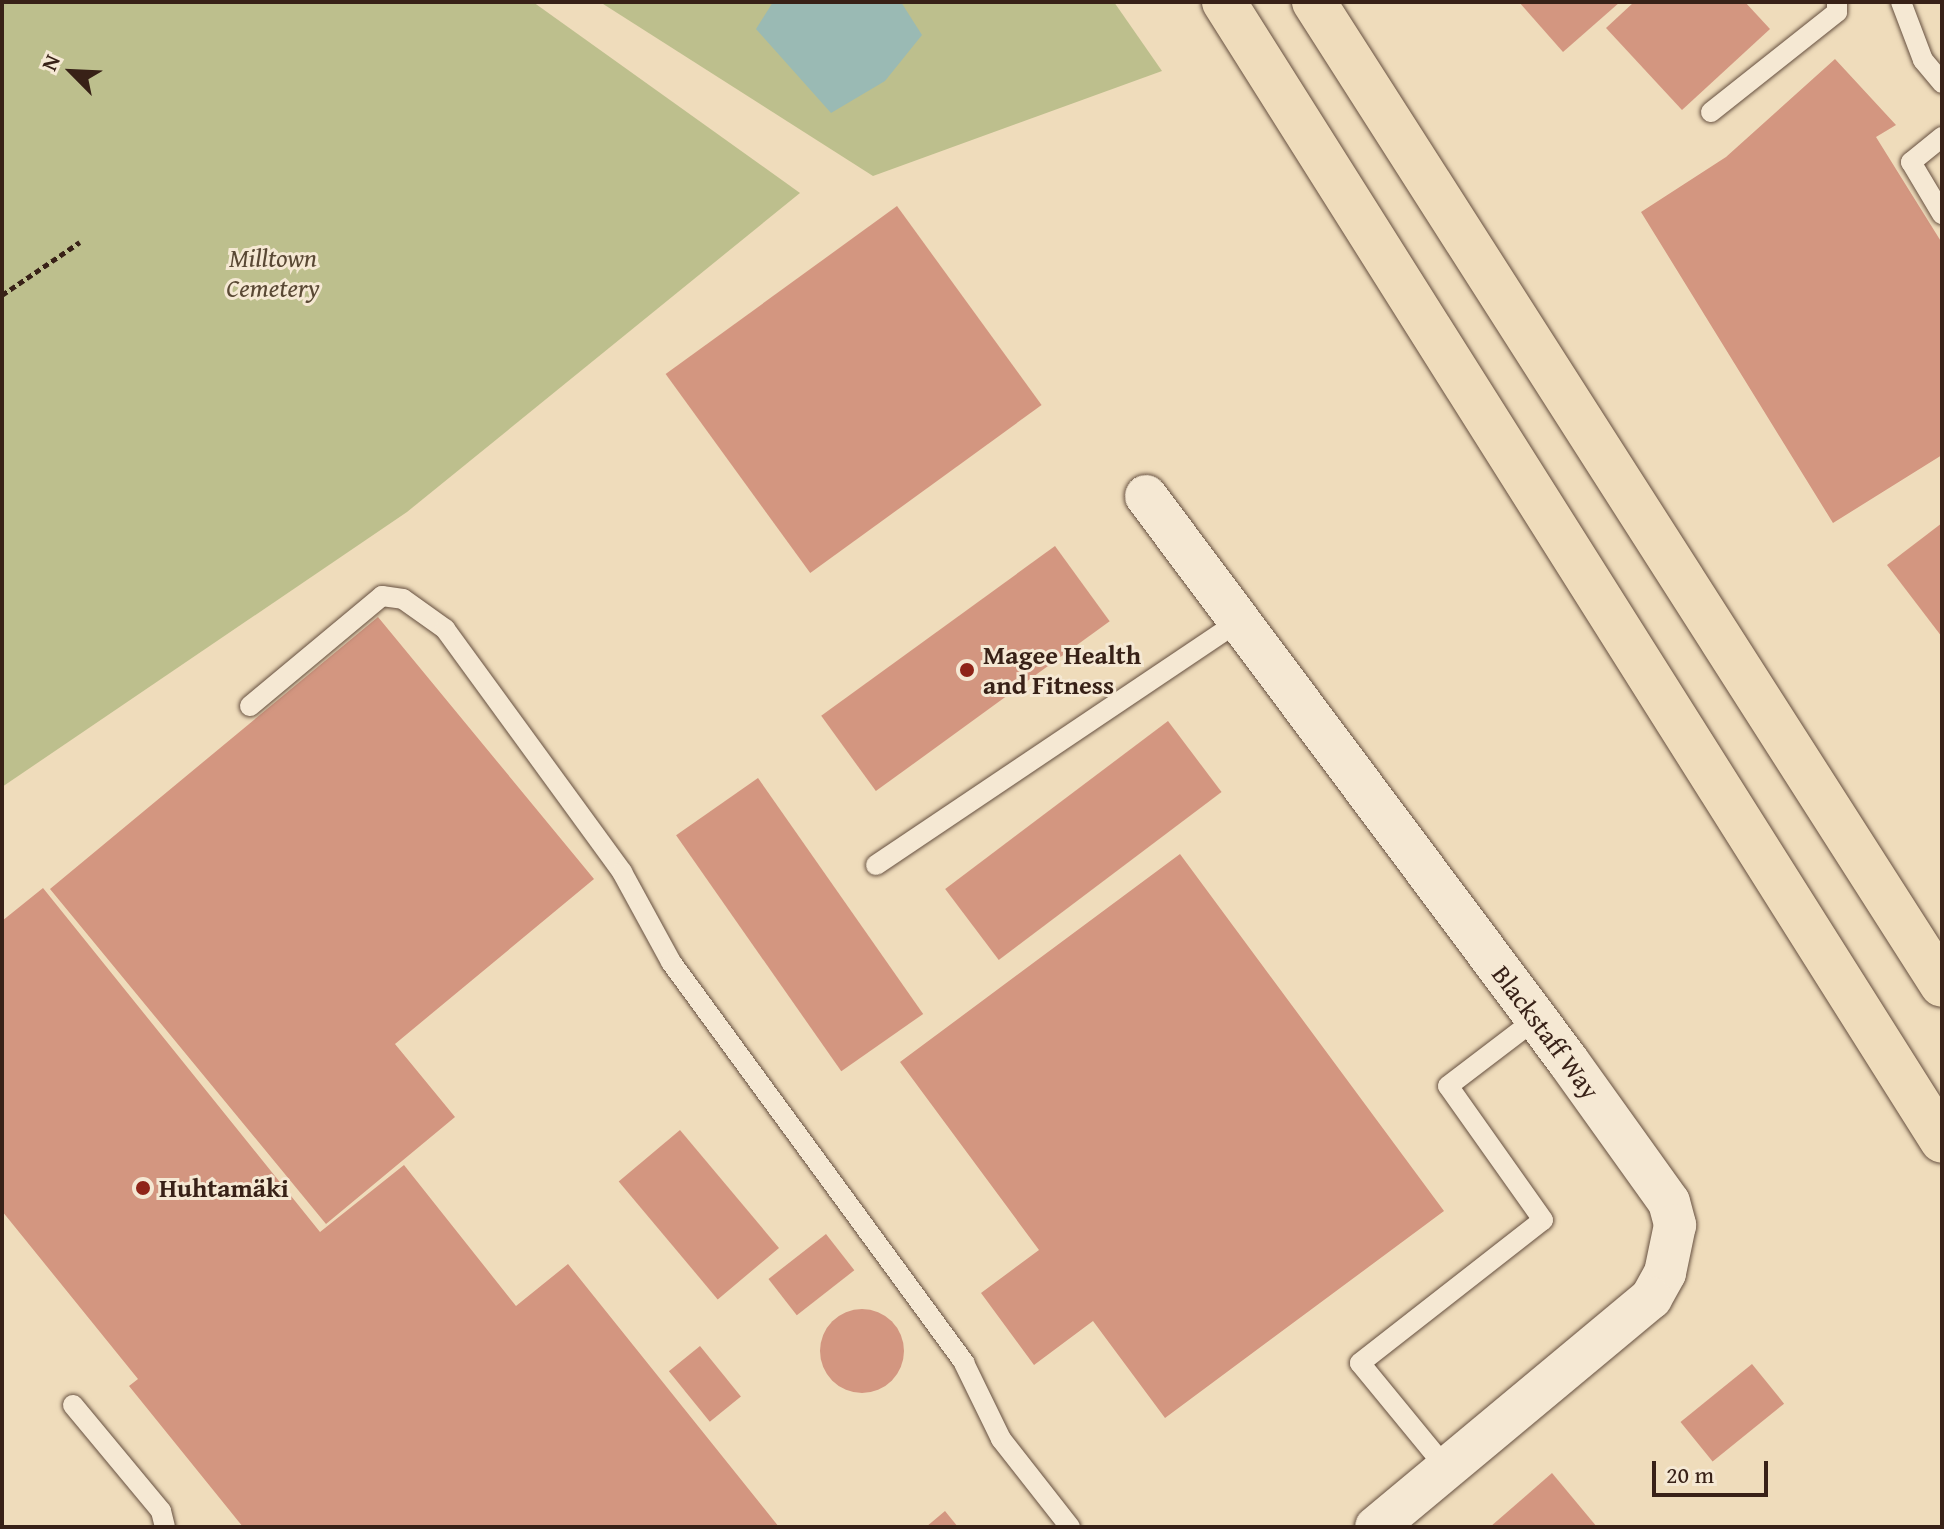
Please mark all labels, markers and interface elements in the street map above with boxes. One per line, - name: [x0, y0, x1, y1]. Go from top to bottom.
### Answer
- north arrow: [32, 32, 112, 112]
- text: N: [32, 49, 68, 75]
- park label: Milltown Cemetery: [226, 242, 320, 304]
- place label: Magee Health and Fitness: [983, 639, 1141, 700]
- marker: Magee Health and Fitness: [958, 661, 976, 679]
- street label: Blackstaff Way: [1486, 959, 1606, 1105]
- place label: Huhtamäki: [159, 1172, 289, 1204]
- marker: Huhtamäki: [134, 1179, 152, 1197]
- scale bar: [1656, 1445, 1772, 1495]
- text: 20 m: [1666, 1457, 1714, 1492]

